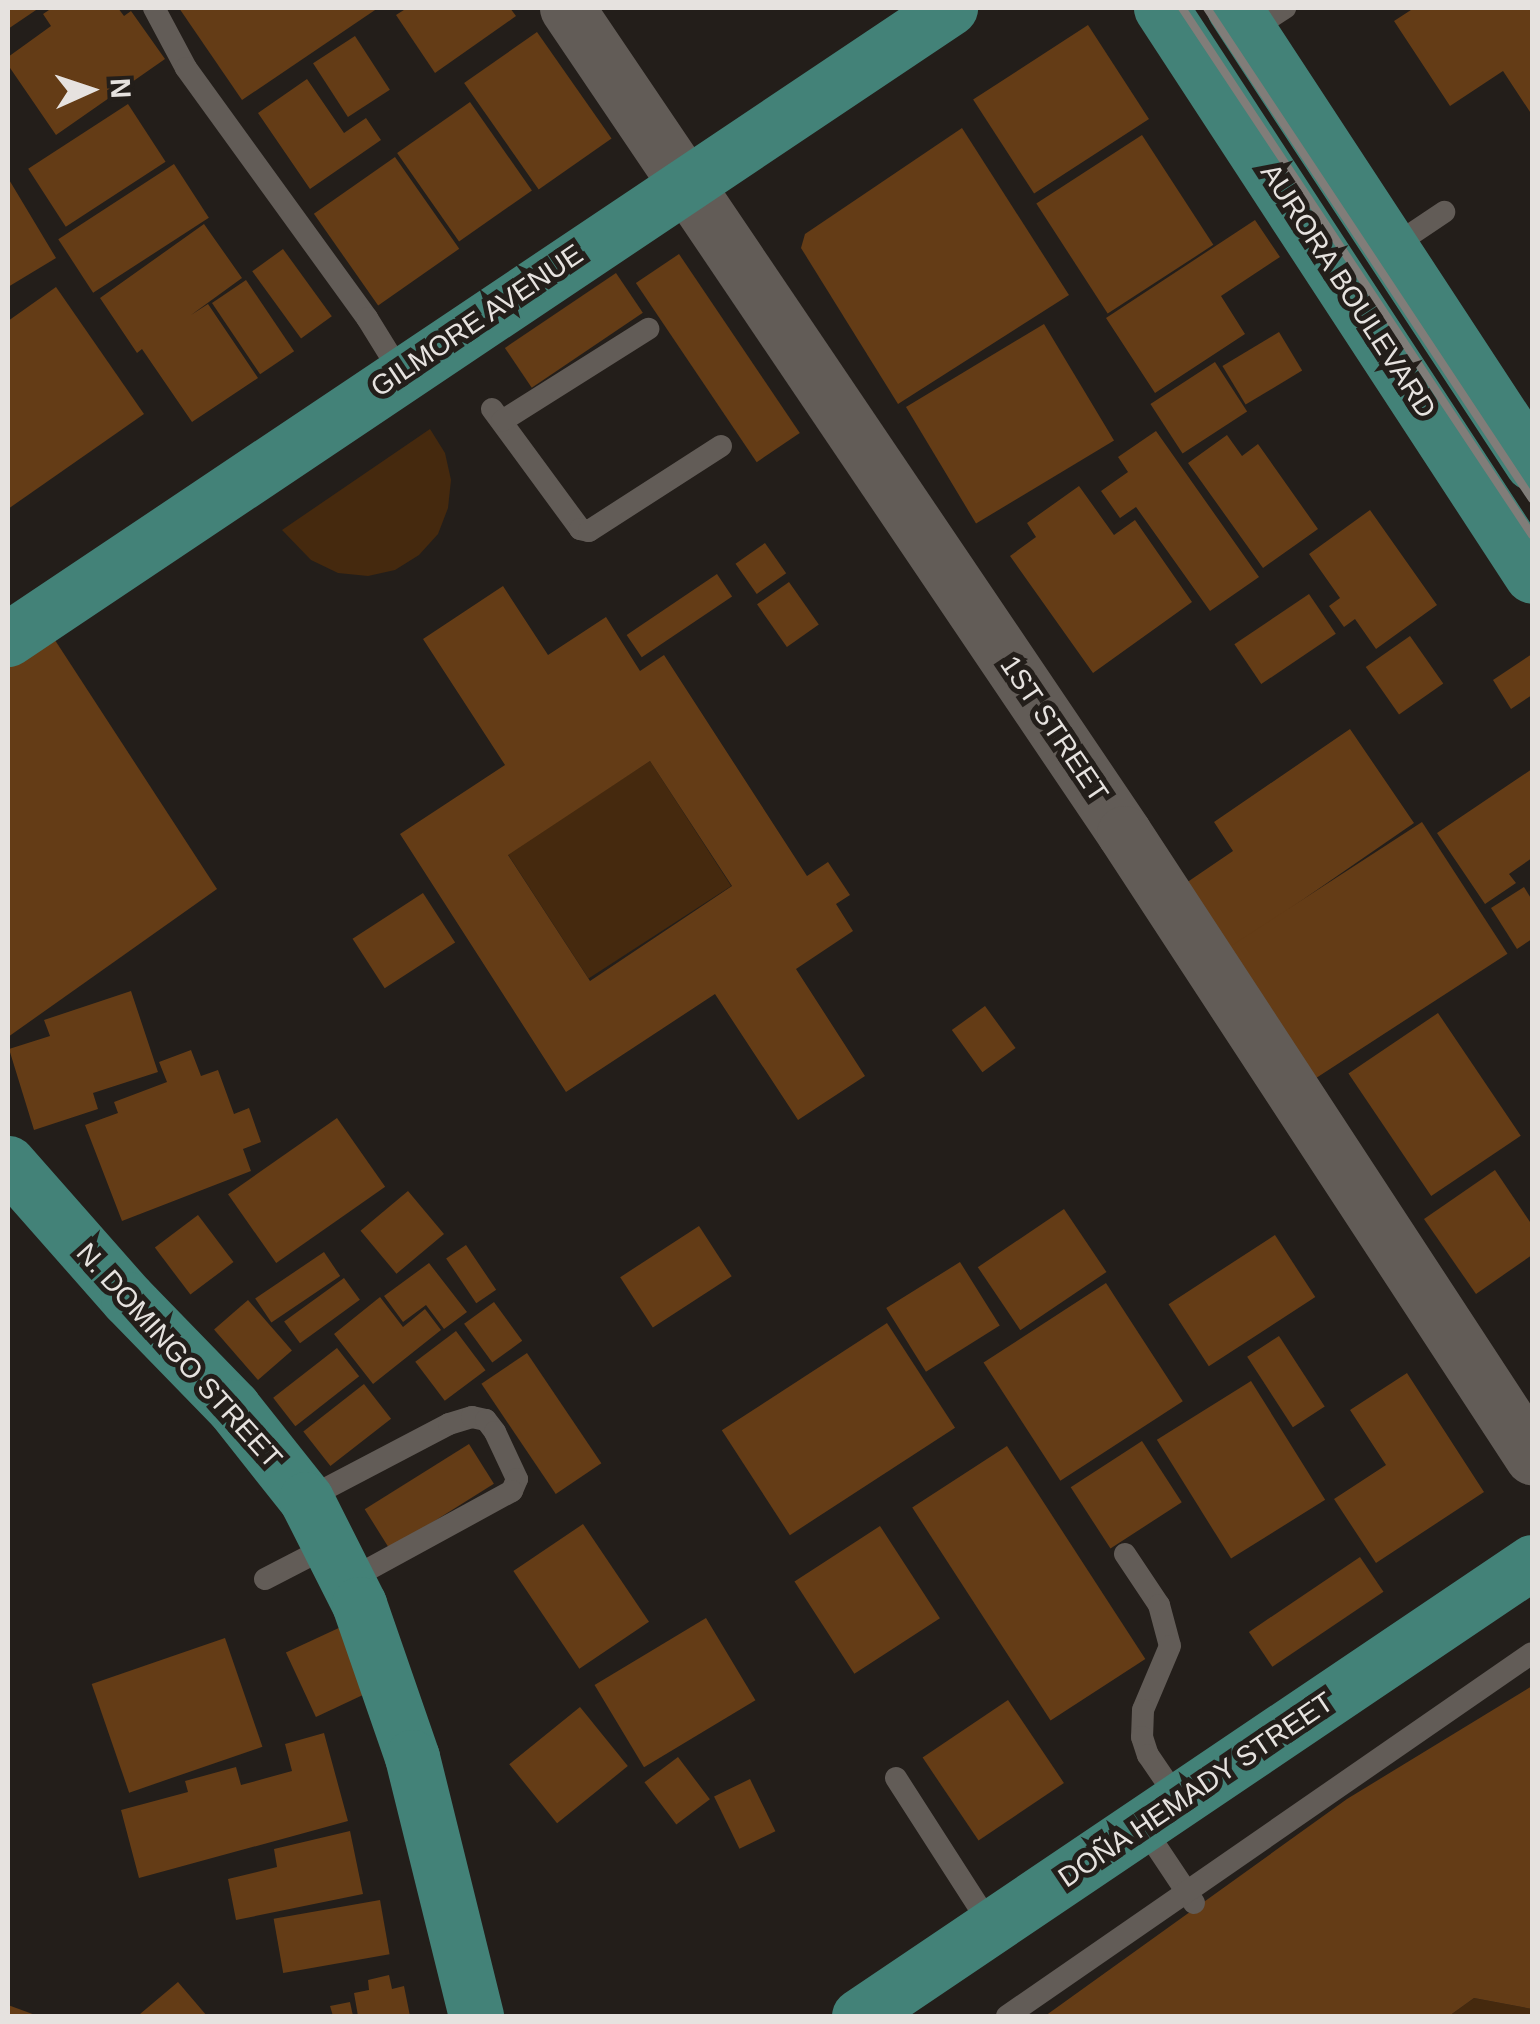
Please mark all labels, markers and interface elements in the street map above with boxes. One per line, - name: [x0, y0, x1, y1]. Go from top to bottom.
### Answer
- north arrow: [40, 40, 140, 140]
- text: N: [104, 77, 136, 99]
- street label: AURORA BOULEVARD: [1253, 157, 1443, 425]
- street label: GILMORE AVENUE: [364, 237, 590, 405]
- street label: 1ST STREET: [993, 649, 1115, 809]
- street label: N. DOMINGO STREET: [69, 1237, 289, 1475]
- street label: DOÑA HEMADY STREET: [1051, 1685, 1341, 1895]

